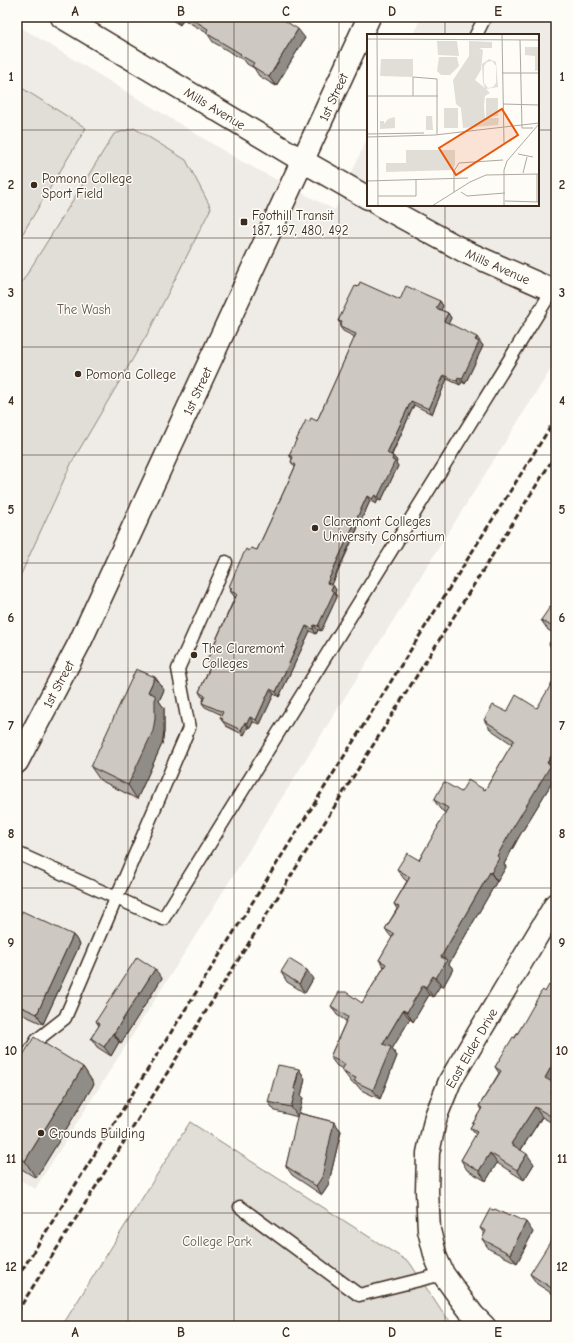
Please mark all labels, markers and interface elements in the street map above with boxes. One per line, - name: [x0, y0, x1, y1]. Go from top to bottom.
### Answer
- text: A: [71, 4, 79, 19]
- text: B: [177, 4, 185, 19]
- text: C: [282, 4, 290, 19]
- text: D: [388, 4, 396, 19]
- text: E: [494, 4, 502, 19]
- inset map: [367, 34, 539, 206]
- text: 1: [8, 69, 14, 84]
- text: 1: [559, 69, 565, 84]
- street label: 1st Street: [316, 70, 352, 124]
- street label: Mills Avenue: [181, 84, 249, 133]
- place label: Pomona College Sport Field: [42, 171, 132, 201]
- text: 2: [8, 177, 14, 192]
- text: 2: [559, 177, 565, 192]
- marker: Pomona College Sport Field: [29, 180, 39, 190]
- place label: Foothill Transit 187, 197, 480, 492: [252, 208, 349, 238]
- marker: Foothill Transit 187, 197, 480, 492: [239, 217, 249, 227]
- street label: Mills Avenue: [463, 246, 533, 288]
- text: 3: [8, 285, 14, 300]
- text: 3: [559, 285, 565, 300]
- park label: The Wash: [57, 302, 111, 317]
- street label: 1st Street: [180, 364, 216, 418]
- place label: Pomona College: [86, 367, 176, 382]
- marker: Pomona College: [73, 369, 83, 379]
- text: 4: [8, 393, 14, 408]
- text: 4: [559, 393, 565, 408]
- text: 5: [8, 502, 15, 517]
- text: 5: [559, 502, 566, 517]
- place label: Claremont Colleges University Consortium: [323, 514, 445, 544]
- marker: Claremont Colleges University Consortium: [310, 523, 320, 533]
- text: 6: [8, 610, 15, 625]
- text: 6: [559, 610, 566, 625]
- place label: The Claremont Colleges: [202, 641, 285, 671]
- marker: The Claremont Colleges: [189, 650, 199, 660]
- street label: 1st Street: [40, 657, 78, 710]
- text: 7: [8, 718, 14, 733]
- text: 7: [559, 718, 565, 733]
- text: 8: [8, 826, 14, 841]
- text: 8: [559, 826, 565, 841]
- text: 9: [8, 935, 15, 950]
- text: 9: [559, 935, 566, 950]
- street label: East Elder Drive: [443, 1005, 501, 1091]
- text: 10: [5, 1043, 17, 1058]
- text: 10: [556, 1043, 568, 1058]
- place label: Grounds Building: [49, 1126, 145, 1141]
- marker: Grounds Building: [36, 1128, 46, 1138]
- text: 11: [6, 1151, 16, 1166]
- text: 11: [557, 1151, 567, 1166]
- park label: College Park: [182, 1234, 253, 1249]
- text: 12: [5, 1259, 17, 1274]
- text: 12: [556, 1259, 568, 1274]
- text: A: [71, 1325, 79, 1340]
- text: B: [177, 1325, 185, 1340]
- text: C: [282, 1325, 290, 1340]
- text: D: [388, 1325, 396, 1340]
- text: E: [494, 1325, 502, 1340]

